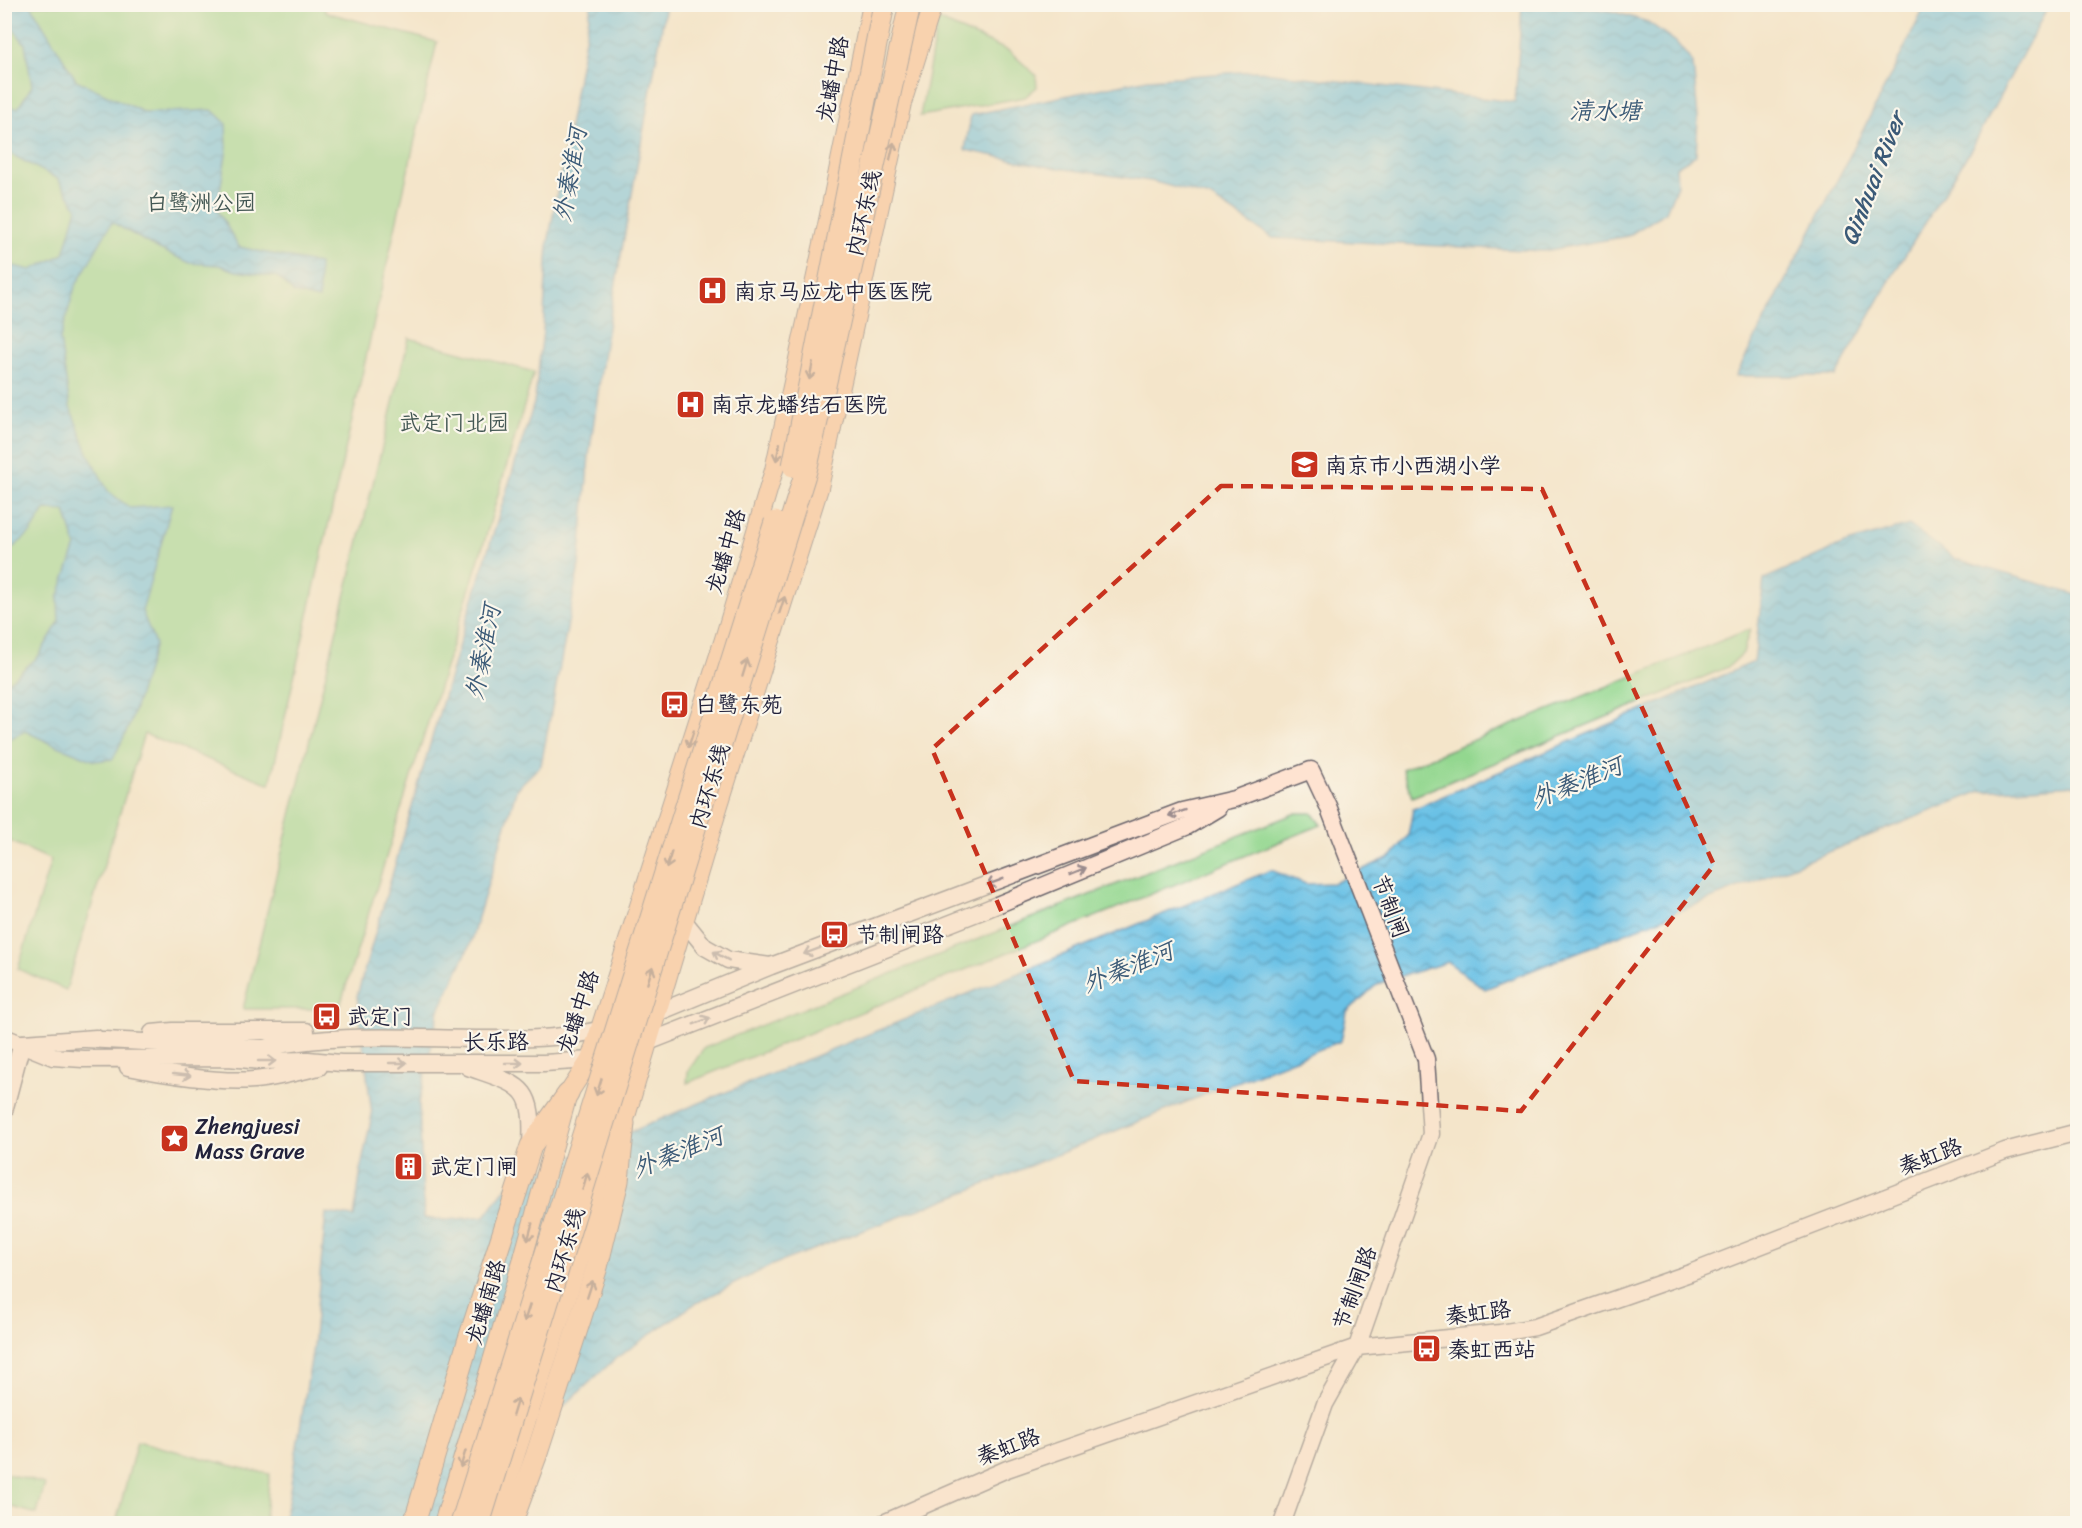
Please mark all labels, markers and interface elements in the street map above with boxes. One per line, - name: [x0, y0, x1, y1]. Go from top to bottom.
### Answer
- street label: 龙蟠中路: [805, 32, 860, 126]
- water label: 清水塘: [1569, 90, 1644, 132]
- water label: Qinhuai River: [1828, 103, 1919, 252]
- water label: 外秦淮河: [541, 119, 600, 225]
- one-way arrow: [887, 142, 898, 161]
- street label: 内环东线: [835, 166, 892, 260]
- park label: 白鹭洲公园: [146, 183, 256, 222]
- place label: 南京马应龙中医医院: [734, 272, 932, 311]
- hospital icon: 南京马应龙中医医院: [697, 275, 729, 307]
- one-way arrow: [805, 361, 816, 380]
- place label: 南京龙蟠结石医院: [711, 385, 887, 424]
- hospital icon: 南京龙蟠结石医院: [674, 388, 706, 420]
- park label: 武定门北园: [399, 403, 509, 442]
- one-way arrow: [772, 442, 783, 461]
- place label: 南京市小西湖小学: [1325, 446, 1501, 485]
- school or university icon: 南京市小西湖小学: [1288, 449, 1320, 481]
- street label: 龙蟠中路: [694, 503, 757, 599]
- one-way arrow: [777, 596, 788, 615]
- water label: 外秦淮河: [453, 597, 514, 703]
- one-way arrow: [740, 659, 751, 678]
- place label: 白鹭东苑: [695, 685, 783, 724]
- bus stop icon: 白鹭东苑: [658, 688, 690, 720]
- one-way arrow: [685, 729, 696, 748]
- street label: 内环东线: [678, 738, 741, 834]
- water label: 外秦淮河: [1525, 743, 1633, 819]
- one-way arrow: [1168, 808, 1187, 819]
- one-way arrow: [663, 850, 674, 869]
- one-way arrow: [1069, 865, 1087, 876]
- street label: 节制闸: [1360, 868, 1421, 944]
- one-way arrow: [986, 877, 1004, 888]
- place label: 节制闸路: [856, 915, 944, 954]
- bus stop icon: 节制闸路: [819, 918, 851, 950]
- water label: 外秦淮河: [1076, 928, 1184, 1004]
- one-way arrow: [803, 946, 822, 957]
- one-way arrow: [713, 950, 730, 962]
- street label: 龙蟠中路: [545, 964, 610, 1060]
- one-way arrow: [645, 966, 656, 985]
- place label: 武定门: [347, 997, 413, 1036]
- bus stop icon: 武定门: [310, 1000, 342, 1032]
- one-way arrow: [692, 1015, 711, 1026]
- street label: 长乐路: [463, 1022, 529, 1061]
- one-way arrow: [257, 1055, 277, 1067]
- one-way arrow: [388, 1057, 408, 1069]
- one-way arrow: [504, 1057, 524, 1069]
- one-way arrow: [171, 1070, 191, 1081]
- one-way arrow: [593, 1077, 604, 1096]
- place label: Zhengjuesi Mass Grave: [195, 1107, 305, 1171]
- water label: 外秦淮河: [626, 1113, 734, 1189]
- place icon: Zhengjuesi Mass Grave: [158, 1123, 190, 1155]
- street label: 秦虹路: [1892, 1126, 1968, 1187]
- place label: 武定门闸: [430, 1147, 518, 1186]
- building icon: 武定门闸: [393, 1150, 425, 1182]
- one-way arrow: [581, 1172, 592, 1191]
- street label: 内环东线: [533, 1202, 596, 1298]
- one-way arrow: [524, 1222, 536, 1241]
- street label: 节制闸路: [1321, 1240, 1388, 1336]
- street label: 龙蟠南路: [454, 1254, 517, 1350]
- one-way arrow: [585, 1280, 596, 1299]
- street label: 秦虹路: [1443, 1289, 1513, 1336]
- one-way arrow: [521, 1303, 532, 1322]
- place label: 秦虹西站: [1448, 1330, 1536, 1369]
- bus stop icon: 秦虹西站: [1411, 1333, 1443, 1365]
- one-way arrow: [510, 1398, 521, 1417]
- street label: 秦虹路: [970, 1416, 1046, 1477]
- one-way arrow: [457, 1449, 468, 1468]

